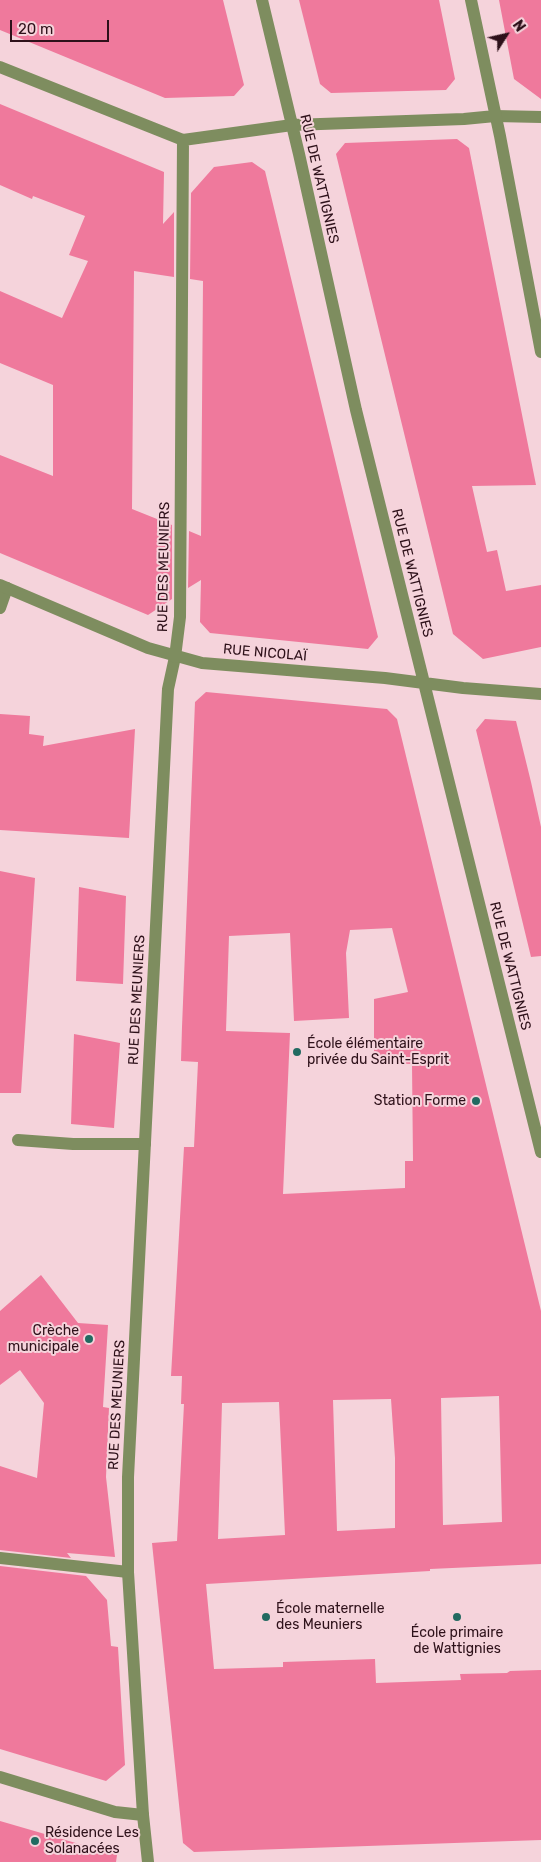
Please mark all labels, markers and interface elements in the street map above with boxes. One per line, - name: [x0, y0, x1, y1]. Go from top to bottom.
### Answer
- scale bar: [12, 10, 111, 42]
- north arrow: [481, 10, 531, 60]
- text: N: [509, 17, 529, 35]
- text: 20 m: [18, 20, 53, 38]
- street label: RUE DE WATTIGNIES: [296, 113, 342, 245]
- street label: RUE DES MEUNIERS: [154, 502, 174, 632]
- street label: RUE DE WATTIGNIES: [388, 507, 436, 639]
- street label: RUE NICOLAÏ: [222, 641, 308, 665]
- street label: RUE DE WATTIGNIES: [486, 900, 534, 1032]
- street label: RUE DES MEUNIERS: [125, 934, 149, 1066]
- place label: École élémentaire privée du Saint-Esprit: [307, 1036, 449, 1068]
- marker: École élémentaire privée du Saint-Esprit: [291, 1046, 303, 1058]
- place label: Station Forme: [374, 1093, 466, 1109]
- marker: Station Forme: [470, 1095, 482, 1107]
- place label: Crèche municipale: [8, 1323, 79, 1355]
- marker: Crèche municipale: [83, 1333, 95, 1345]
- street label: RUE DES MEUNIERS: [105, 1339, 129, 1471]
- place label: École maternelle des Meuniers: [276, 1601, 385, 1634]
- marker: École maternelle des Meuniers: [260, 1611, 272, 1623]
- marker: École primaire de Wattignies: [451, 1611, 463, 1623]
- place label: École primaire de Wattignies: [411, 1625, 503, 1658]
- place label: Résidence Les Solanacées: [45, 1825, 139, 1858]
- marker: Résidence Les Solanacées: [29, 1835, 41, 1847]

